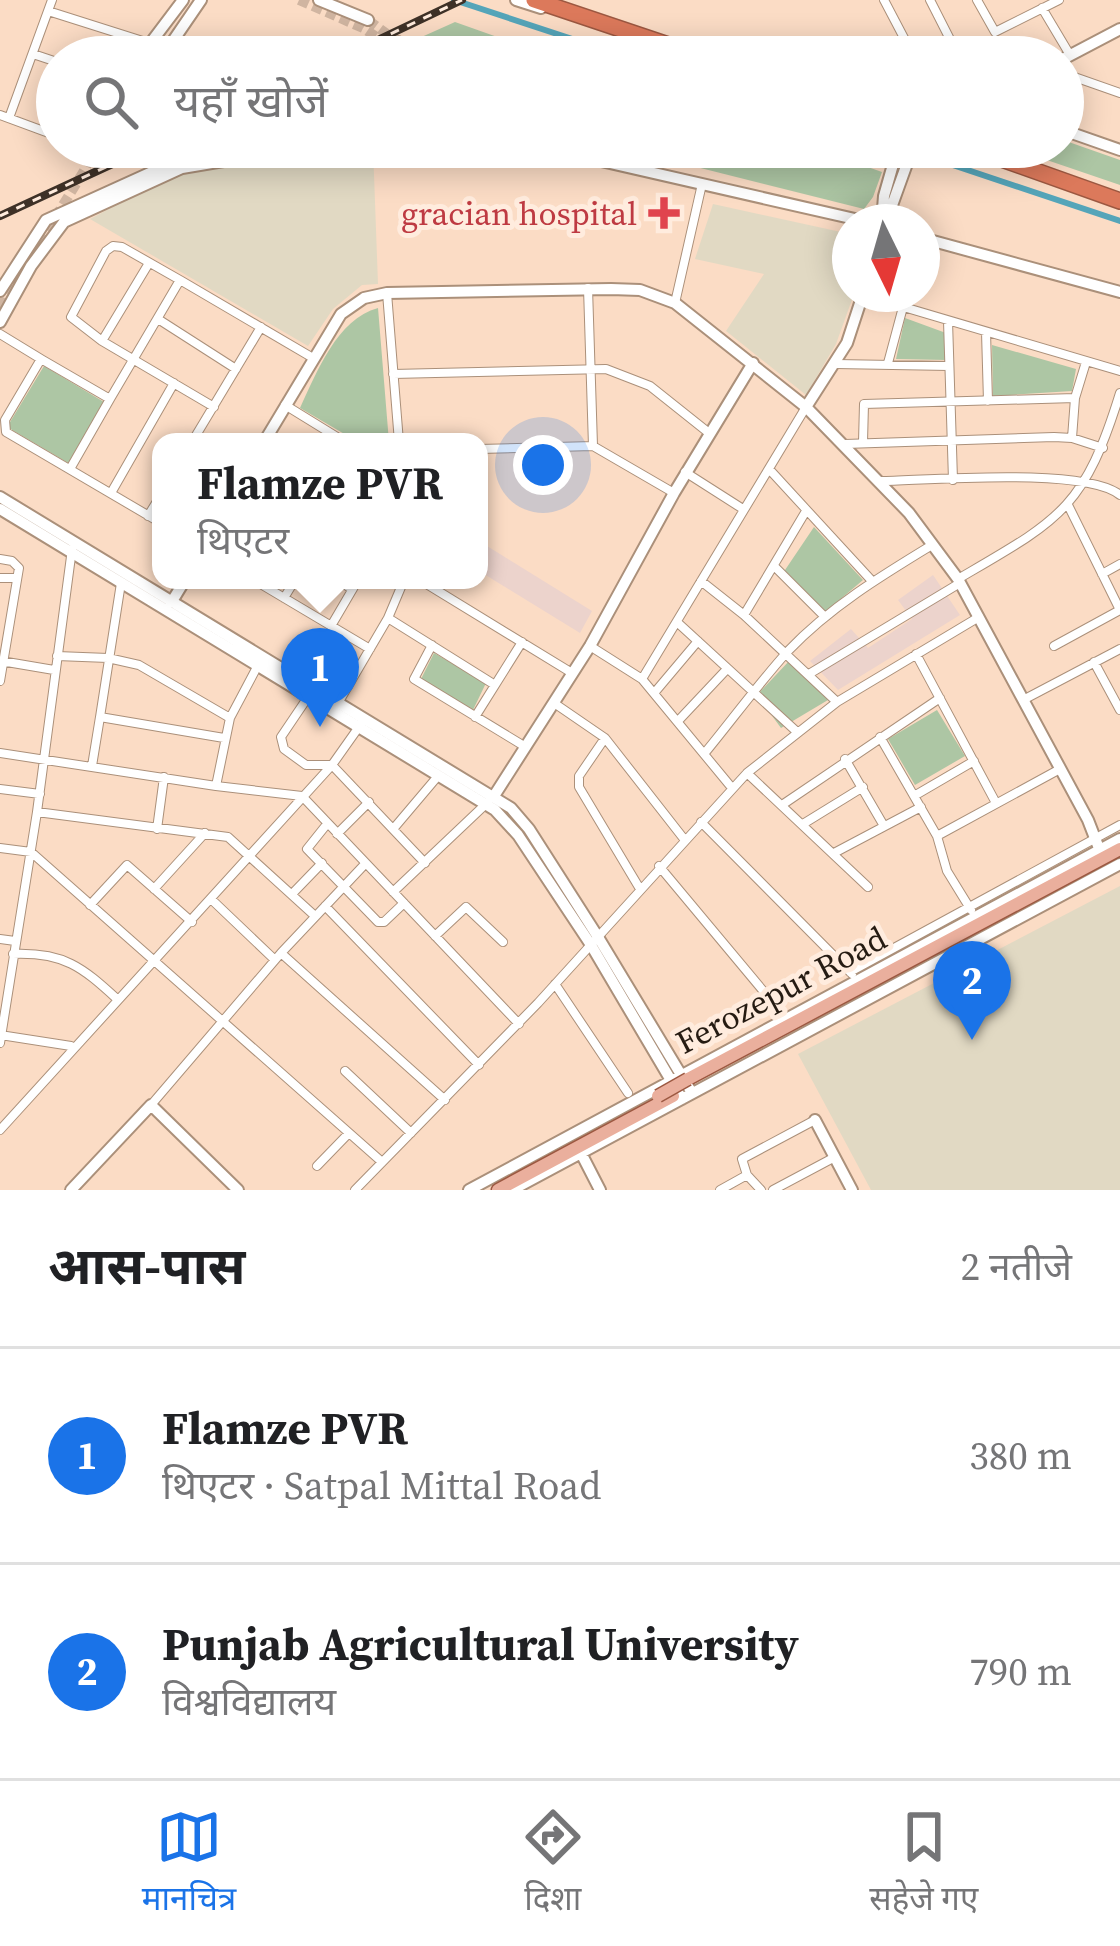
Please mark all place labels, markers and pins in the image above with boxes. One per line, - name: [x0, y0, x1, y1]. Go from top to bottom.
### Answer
- place label: gracian hospital: [401, 191, 637, 236]
- marker: gracian hospital: [648, 197, 680, 229]
- pin: 1: [281, 628, 359, 727]
- pin: 2: [933, 941, 1011, 1040]

